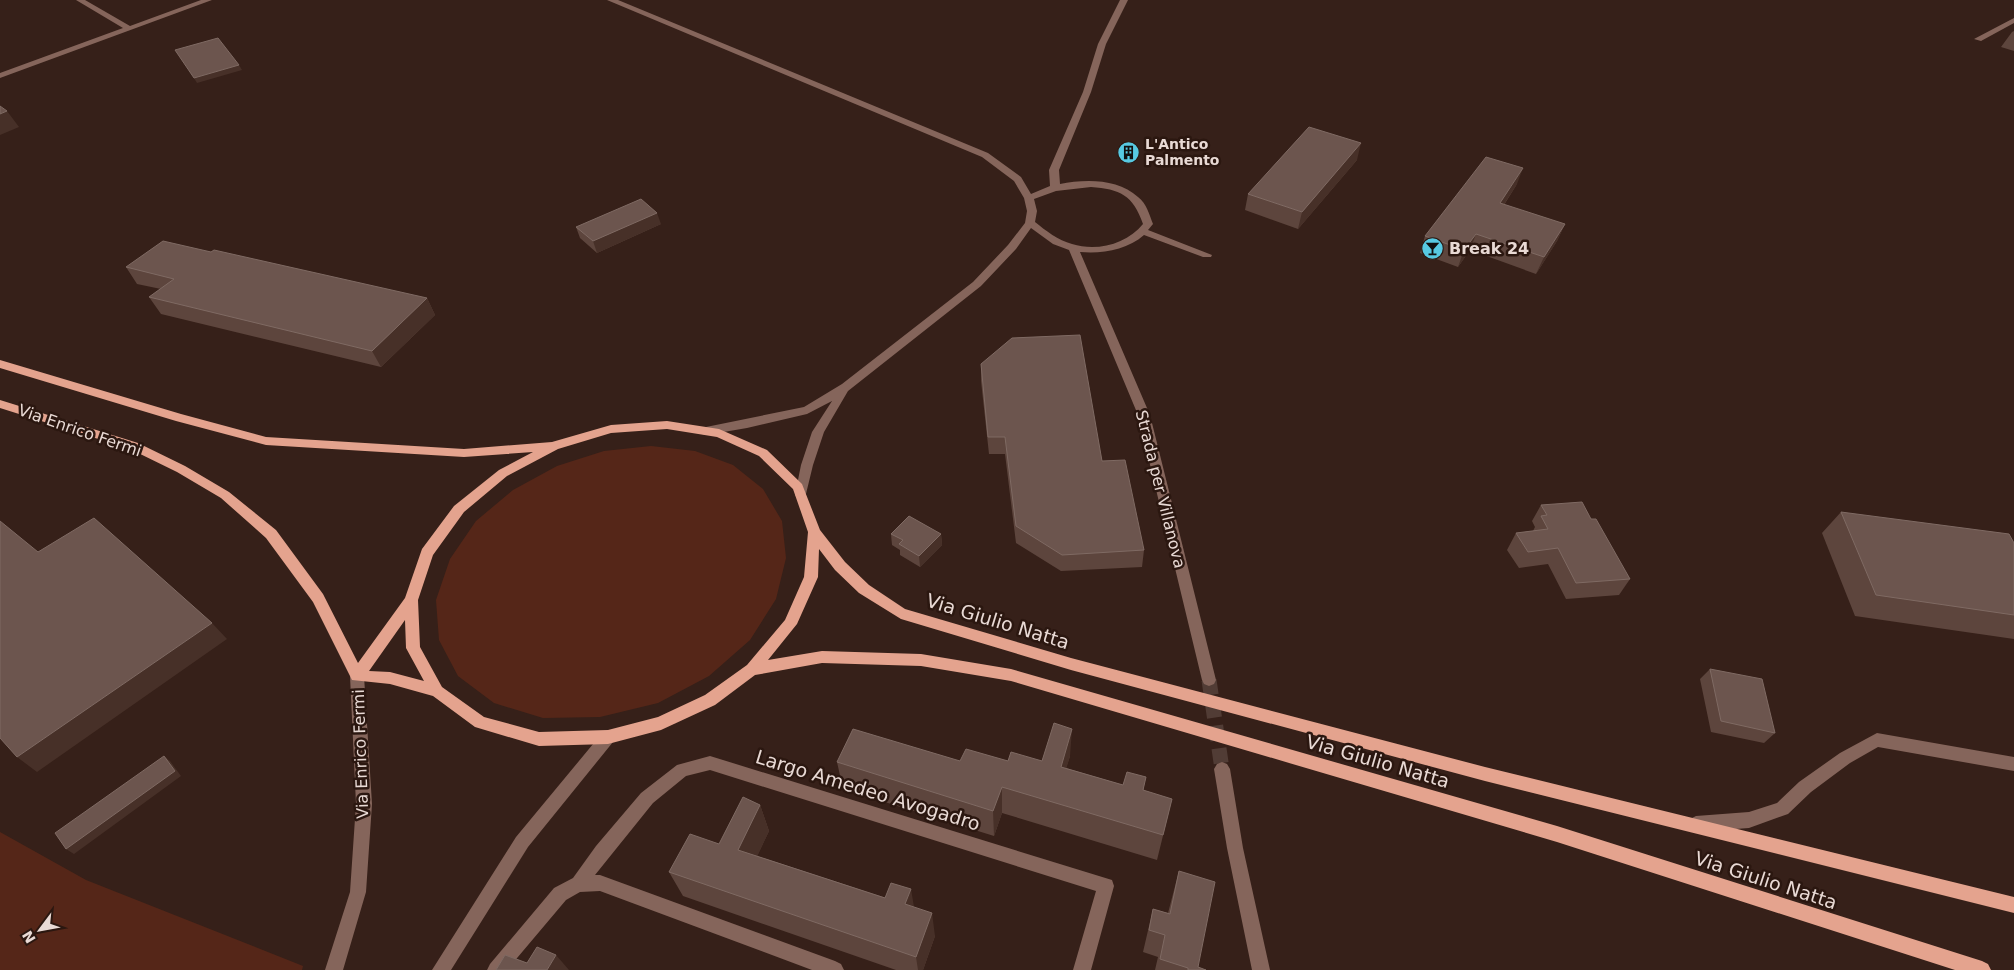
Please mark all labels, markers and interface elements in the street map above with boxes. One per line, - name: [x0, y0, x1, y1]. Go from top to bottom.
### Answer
- place label: L'Antico Palmento: [1145, 136, 1220, 168]
- building icon: L'Antico Palmento: [1117, 140, 1141, 164]
- bar icon: Break 24: [1421, 236, 1445, 260]
- place label: Break 24: [1449, 239, 1529, 258]
- street label: Via Enrico Fermi: [16, 400, 144, 461]
- street label: Strada per Villanova: [1132, 408, 1189, 570]
- street label: Via Giulio Natta: [924, 589, 1072, 653]
- street label: Via Enrico Fermi: [349, 689, 372, 819]
- street label: Via Giulio Natta: [1304, 730, 1452, 792]
- street label: Largo Amedeo Avogadro: [753, 745, 983, 835]
- street label: Via Giulio Natta: [1692, 847, 1840, 913]
- north arrow: [15, 905, 65, 955]
- text: N: [19, 928, 39, 946]

